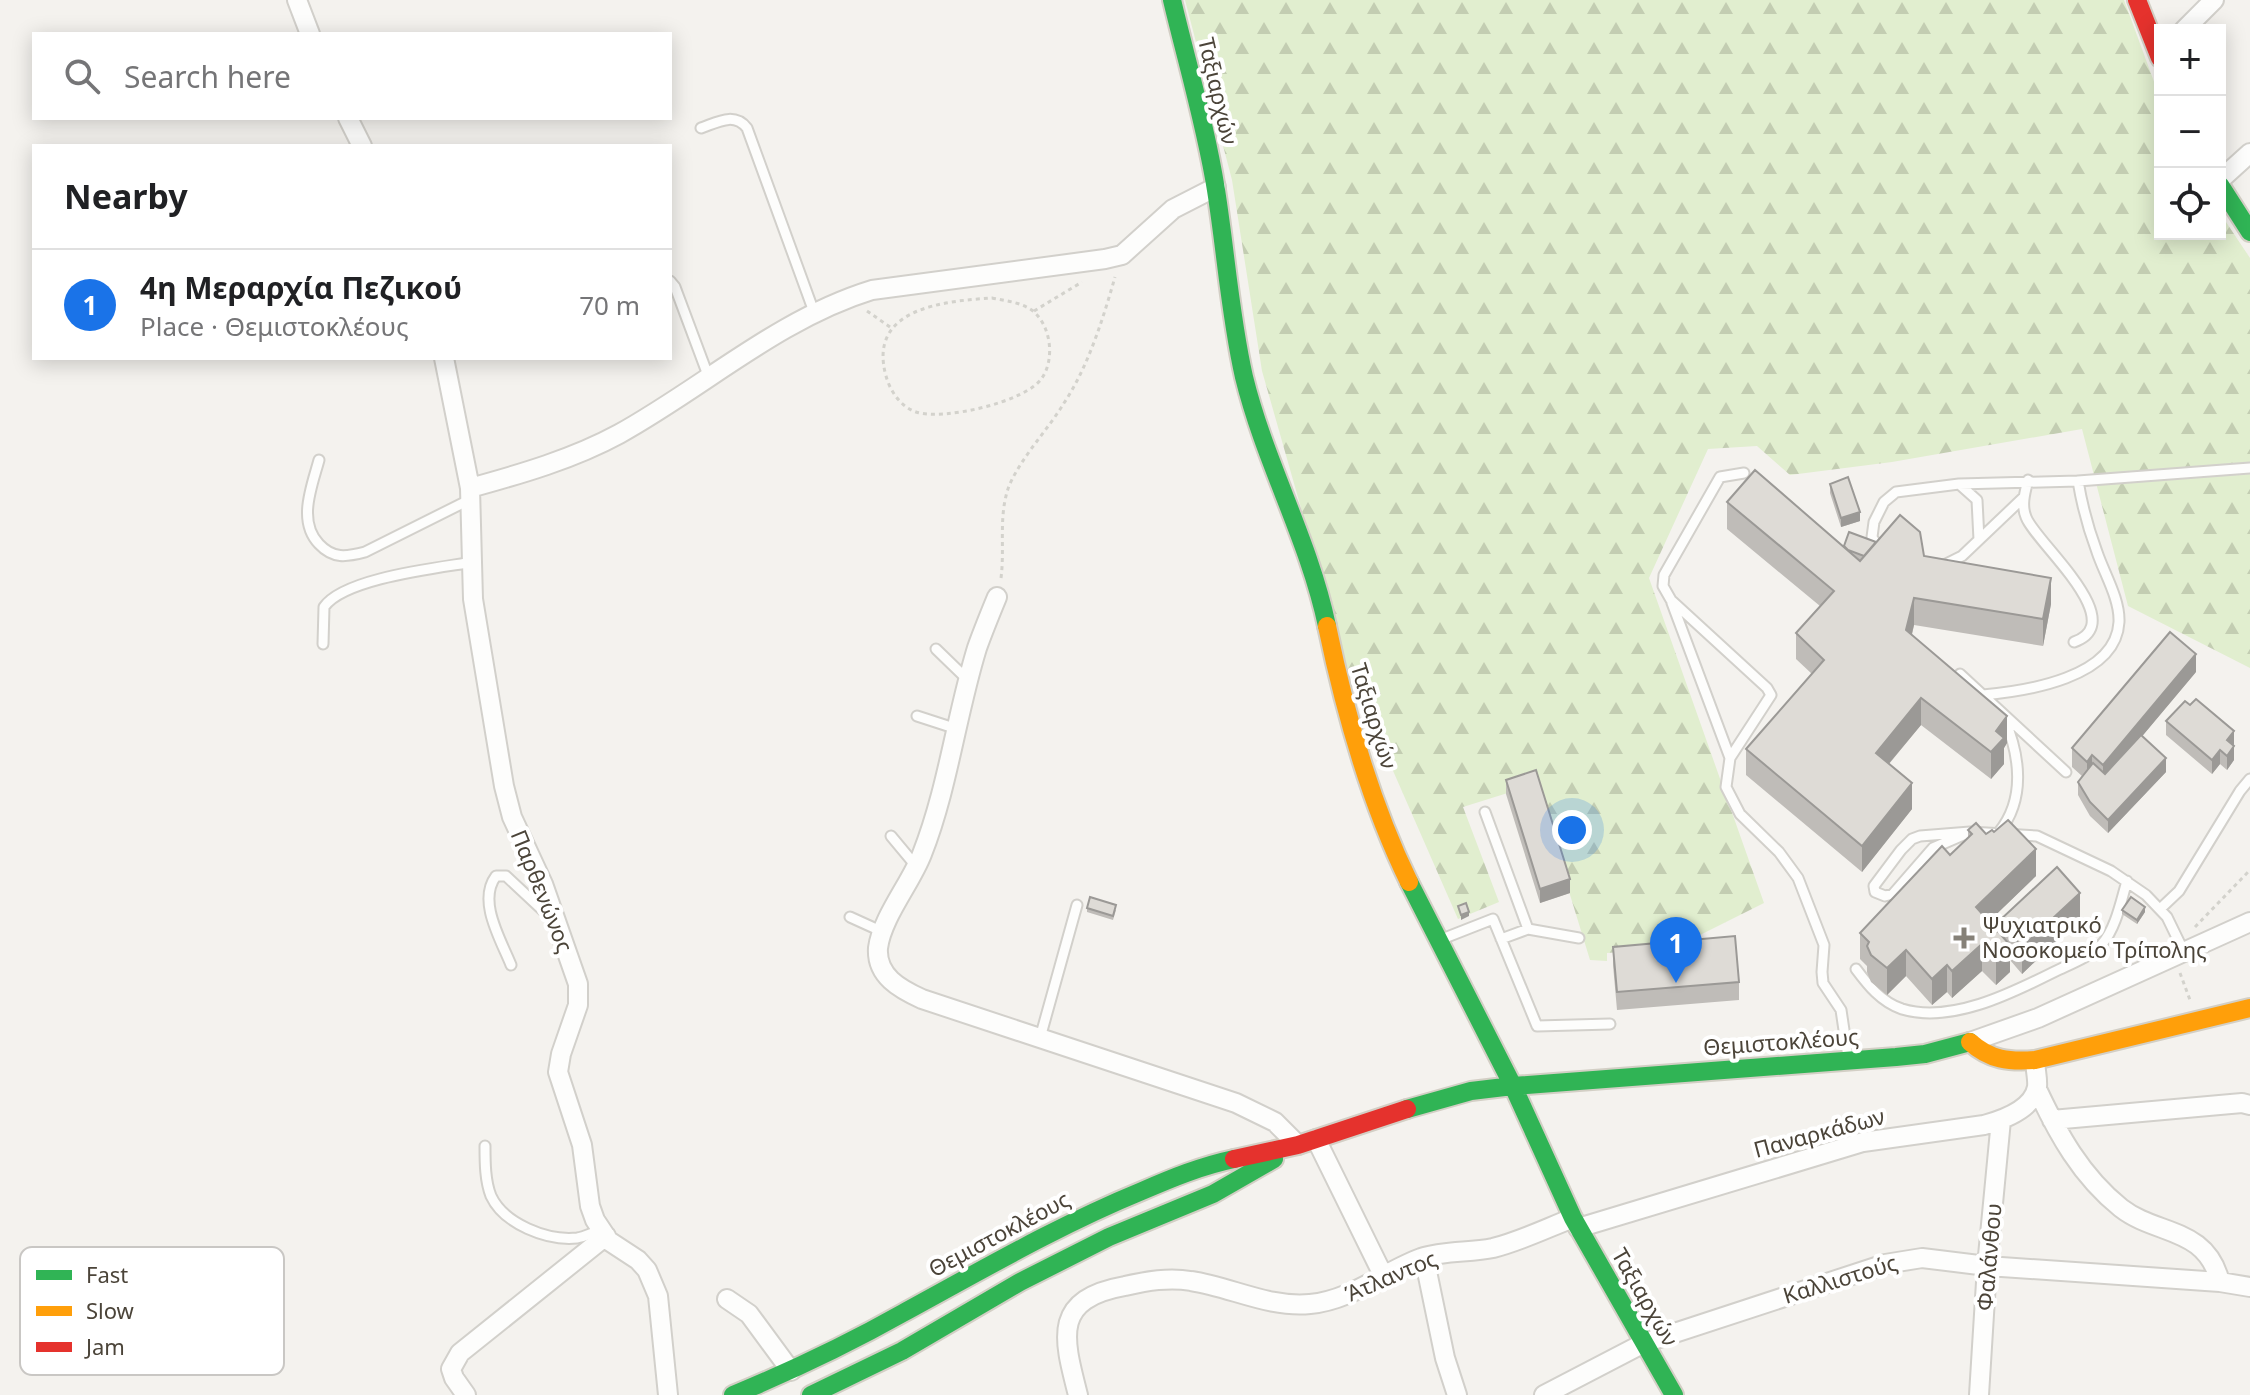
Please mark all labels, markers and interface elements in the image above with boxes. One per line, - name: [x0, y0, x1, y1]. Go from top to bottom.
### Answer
- map controls: [2154, 24, 2226, 240]
- button: +: [2154, 24, 2226, 96]
- search box: [32, 32, 672, 120]
- street label: Ταξιαρχών: [1192, 34, 1246, 147]
- icon: search: [60, 54, 104, 98]
- text: Search here: [124, 56, 291, 97]
- button: −: [2154, 96, 2226, 168]
- button: locate: [2154, 168, 2226, 240]
- text: Nearby: [64, 173, 188, 219]
- text: 4η Μεραρχία Πεζικού: [140, 267, 462, 308]
- text: 1: [83, 287, 97, 323]
- text: 70 m: [579, 287, 640, 323]
- text: Place · Θεμιστοκλέους: [140, 308, 409, 344]
- street label: Ταξιαρχών: [1345, 659, 1405, 772]
- your location: [1552, 810, 1592, 850]
- street label: Παρθενώνος: [505, 825, 581, 956]
- place label: Ψυχιατρικό Νοσοκομείο Τρίπολης: [1982, 909, 2207, 964]
- pin: 1: [1650, 917, 1702, 983]
- marker: Ψυχιατρικό Νοσοκομείο Τρίπολης: [1953, 927, 1975, 949]
- street label: Θεμιστοκλέους: [1702, 1021, 1860, 1061]
- street label: Παναρκάδων: [1750, 1100, 1888, 1164]
- street label: Θεμιστοκλέους: [923, 1183, 1074, 1283]
- street label: Φαλάνθου: [1968, 1202, 2008, 1312]
- street label: Άτλαντος: [1340, 1242, 1441, 1308]
- street label: Ταξιαρχών: [1606, 1242, 1686, 1351]
- street label: Καλλιστούς: [1779, 1246, 1901, 1310]
- legend: [20, 1247, 284, 1375]
- text: Fast: [86, 1259, 128, 1289]
- text: Slow: [86, 1295, 135, 1325]
- text: Jam: [84, 1331, 125, 1361]

